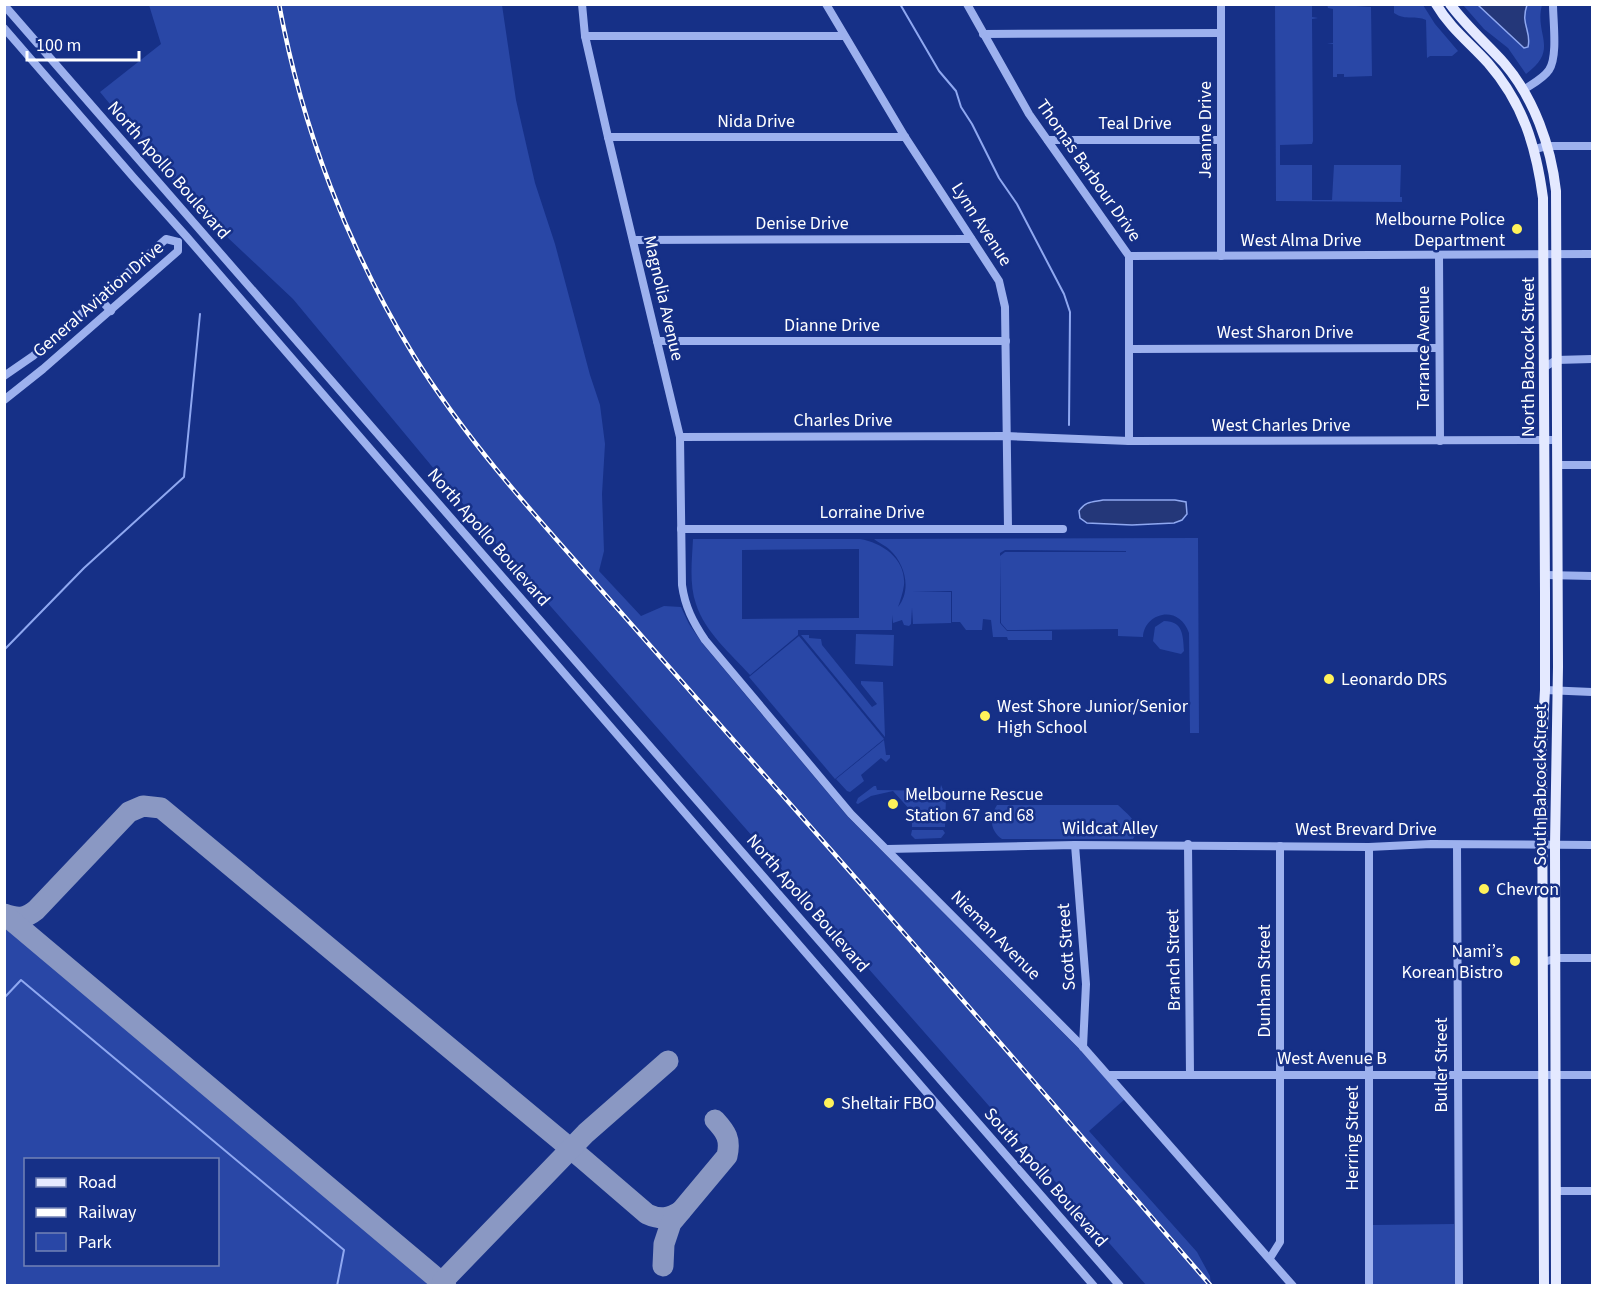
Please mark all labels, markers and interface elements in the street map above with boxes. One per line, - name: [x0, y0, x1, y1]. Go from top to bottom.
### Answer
- scale bar: [27, 24, 140, 62]
- text: 100 m: [36, 33, 81, 58]
- street label: Jeanne Drive: [1193, 81, 1218, 179]
- street label: Thomas Barbour Drive: [1030, 94, 1147, 247]
- street label: North Apollo Boulevard: [101, 96, 236, 245]
- street label: Nida Drive: [717, 109, 795, 134]
- street label: Teal Drive: [1098, 111, 1172, 136]
- street label: Lynn Avenue: [945, 178, 1018, 271]
- place label: Melbourne Police Department: [1375, 207, 1505, 253]
- street label: Denise Drive: [755, 211, 849, 236]
- marker: Melbourne Police Department: [1510, 222, 1524, 236]
- street label: West Alma Drive: [1241, 228, 1362, 253]
- street label: Magnolia Avenue: [637, 233, 690, 363]
- street label: General Aviation Drive: [28, 235, 169, 363]
- street label: North Babcock Street: [1516, 277, 1541, 437]
- street label: Terrance Avenue: [1411, 286, 1436, 410]
- street label: Dianne Drive: [784, 313, 880, 338]
- street label: West Sharon Drive: [1217, 320, 1353, 345]
- street label: Charles Drive: [793, 408, 893, 433]
- street label: West Charles Drive: [1211, 413, 1351, 438]
- street label: North Apollo Boulevard: [421, 463, 556, 612]
- street label: Lorraine Drive: [819, 500, 925, 525]
- place label: Leonardo DRS: [1341, 667, 1447, 692]
- marker: Leonardo DRS: [1322, 672, 1336, 686]
- place label: West Shore Junior/Senior High School: [997, 694, 1189, 740]
- street label: South Babcock Street: [1528, 704, 1553, 866]
- marker: West Shore Junior/Senior High School: [978, 709, 992, 723]
- place label: Melbourne Rescue Station 67 and 68: [905, 782, 1043, 828]
- marker: Melbourne Rescue Station 67 and 68: [886, 797, 900, 811]
- street label: Wildcat Alley: [1062, 816, 1159, 841]
- street label: West Brevard Drive: [1295, 817, 1437, 842]
- street label: North Apollo Boulevard: [740, 829, 875, 978]
- place label: Chevron: [1496, 877, 1559, 902]
- marker: Chevron: [1477, 882, 1491, 896]
- street label: Nieman Avenue: [945, 885, 1046, 986]
- street label: Scott Street: [1051, 903, 1082, 991]
- street label: Branch Street: [1160, 909, 1187, 1011]
- street label: Dunham Street: [1252, 924, 1277, 1038]
- place label: Nami’s Korean Bistro: [1402, 939, 1503, 985]
- marker: Nami’s Korean Bistro: [1508, 954, 1522, 968]
- street label: Butler Street: [1429, 1018, 1454, 1112]
- street label: West Avenue B: [1277, 1046, 1387, 1071]
- street label: Herring Street: [1340, 1085, 1365, 1191]
- place label: Sheltair FBO: [841, 1091, 934, 1116]
- marker: Sheltair FBO: [822, 1096, 836, 1110]
- street label: South Apollo Boulevard: [978, 1102, 1113, 1253]
- legend: [24, 1158, 219, 1266]
- text: Road: [78, 1170, 117, 1195]
- text: Railway: [78, 1200, 137, 1225]
- text: Park: [78, 1230, 112, 1255]

